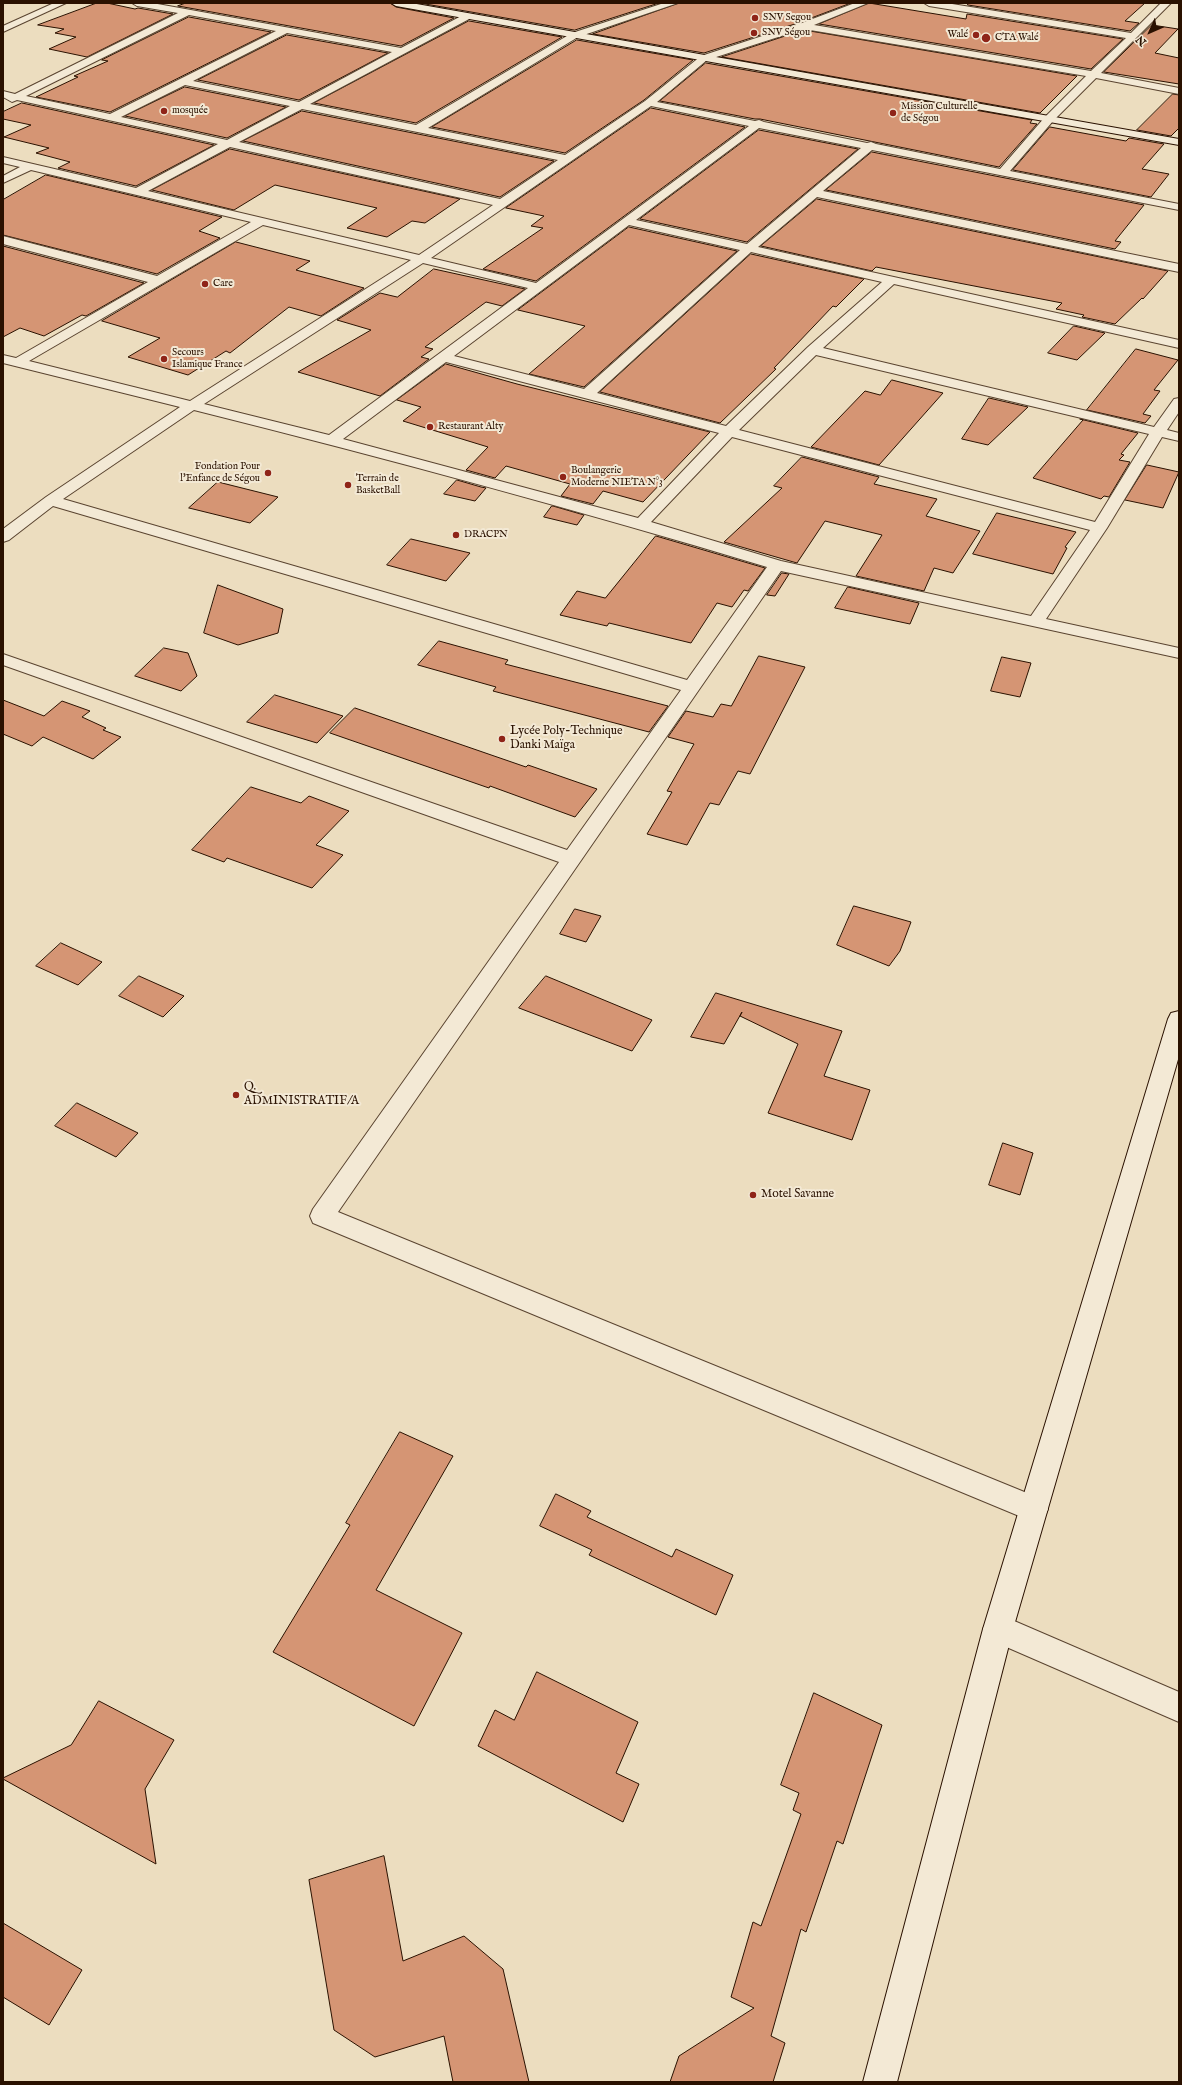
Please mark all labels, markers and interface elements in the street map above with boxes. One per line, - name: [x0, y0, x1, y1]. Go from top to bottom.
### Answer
- place label: SNV Segou: [763, 12, 811, 24]
- north arrow: [1130, 12, 1170, 52]
- marker: SNV Segou: [750, 13, 760, 23]
- place label: SNV Ségou: [762, 27, 810, 39]
- marker: SNV Ségou: [749, 28, 759, 38]
- place label: Walé: [947, 29, 968, 41]
- marker: Walé: [971, 30, 981, 40]
- marker: CTA Walé: [980, 32, 992, 44]
- place label: CTA Walé: [995, 32, 1039, 44]
- text: N: [1133, 32, 1150, 49]
- place label: Mission Culturelle de Ségou: [901, 101, 978, 124]
- place label: mosquée: [172, 105, 208, 117]
- marker: mosquée: [159, 106, 169, 116]
- marker: Mission Culturelle de Ségou: [888, 108, 898, 118]
- place label: Care: [213, 278, 233, 290]
- marker: Care: [200, 279, 210, 289]
- place label: Secours Islamique France: [172, 347, 243, 370]
- marker: Secours Islamique France: [159, 354, 169, 364]
- place label: Restaurant Alty: [438, 421, 503, 433]
- marker: Restaurant Alty: [425, 422, 435, 432]
- place label: Fondation Pour l'Enfance de Ségou: [180, 461, 260, 484]
- place label: Boulangerie Moderne NIETA N°3: [571, 465, 663, 488]
- marker: Fondation Pour l'Enfance de Ségou: [263, 468, 273, 478]
- marker: Boulangerie Moderne NIETA N°3: [558, 472, 568, 482]
- place label: Terrain de BasketBall: [356, 473, 400, 496]
- marker: Terrain de BasketBall: [343, 480, 353, 490]
- place label: DRACPN: [464, 529, 508, 541]
- marker: DRACPN: [451, 530, 461, 540]
- place label: Lycée Poly-Technique Danki Maïga: [510, 725, 623, 753]
- marker: Lycée Poly-Technique Danki Maïga: [497, 734, 507, 744]
- place label: Q. ADMINISTRATIF/A: [244, 1081, 359, 1109]
- marker: Q. ADMINISTRATIF/A: [231, 1090, 241, 1100]
- place label: Motel Savanne: [761, 1188, 834, 1202]
- marker: Motel Savanne: [748, 1190, 758, 1200]

